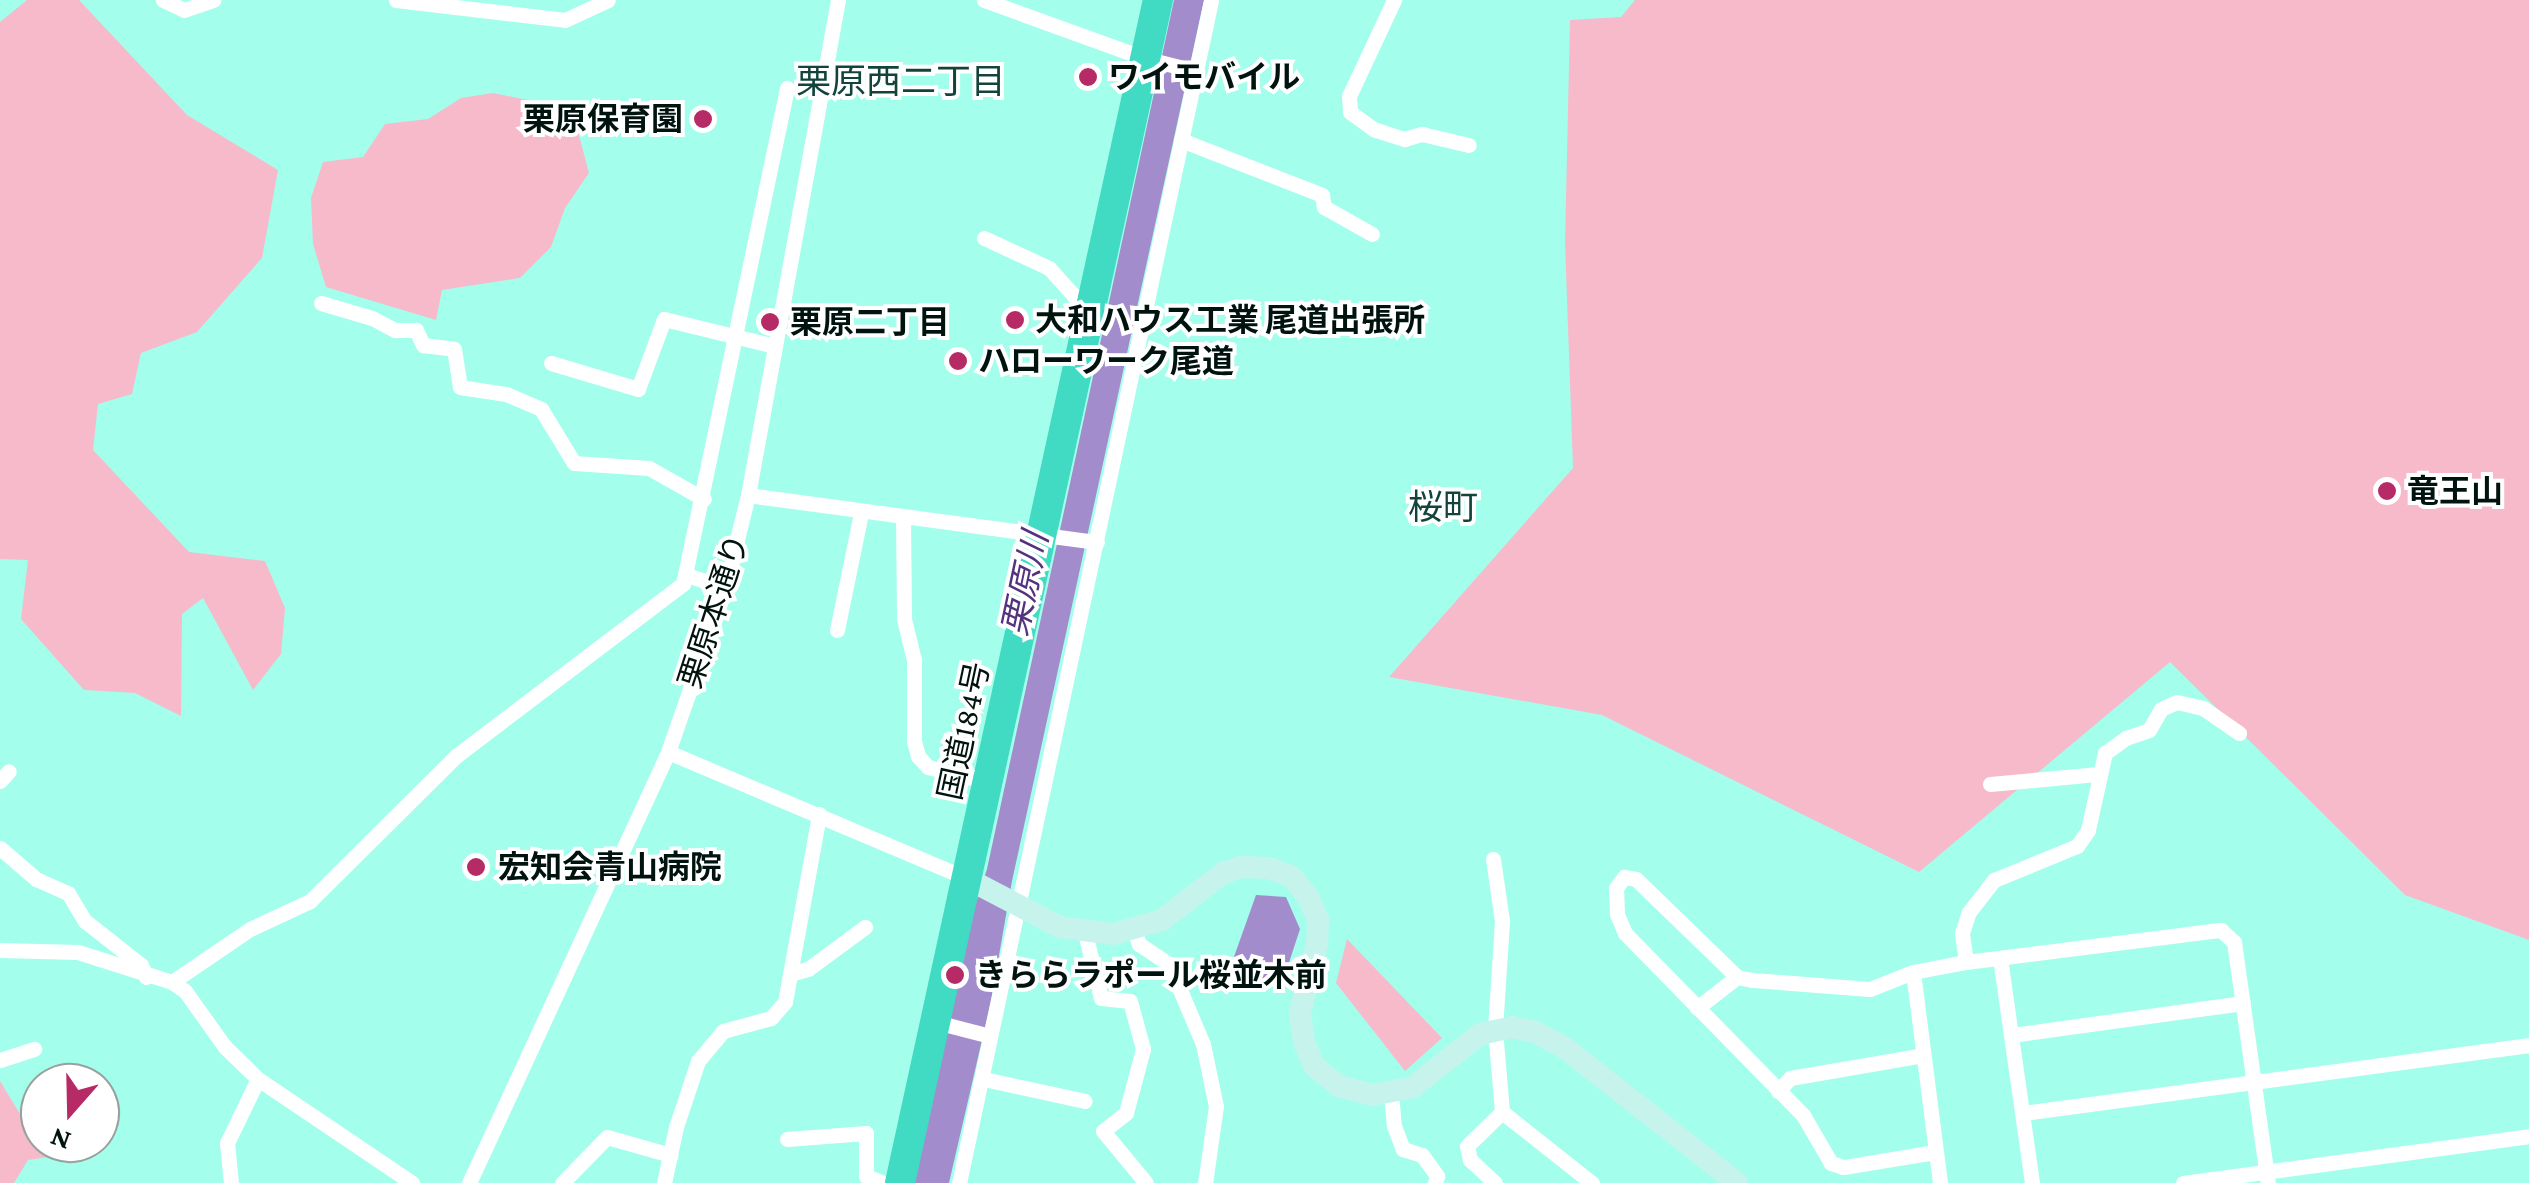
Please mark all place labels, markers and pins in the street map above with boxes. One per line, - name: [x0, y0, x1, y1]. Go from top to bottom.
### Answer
- place label: ワイモバイル: [1108, 58, 1300, 96]
- marker: ワイモバイル: [1077, 66, 1099, 88]
- place label: 栗原保育園: [523, 100, 683, 138]
- marker: 栗原保育園: [692, 108, 714, 130]
- place label: 大和ハウス工業 尾道出張所: [1035, 301, 1425, 339]
- place label: 栗原二丁目: [790, 303, 950, 341]
- marker: 大和ハウス工業 尾道出張所: [1004, 309, 1026, 331]
- marker: 栗原二丁目: [759, 311, 781, 333]
- place label: ハローワーク尾道: [978, 342, 1234, 380]
- marker: ハローワーク尾道: [947, 350, 969, 372]
- place label: 竜王山: [2407, 472, 2503, 510]
- marker: 竜王山: [2376, 480, 2398, 502]
- place label: 宏知会青山病院: [498, 848, 722, 886]
- marker: 宏知会青山病院: [463, 854, 489, 880]
- place label: きららラポール桜並木前: [975, 956, 1327, 994]
- marker: きららラポール桜並木前: [944, 964, 966, 986]

